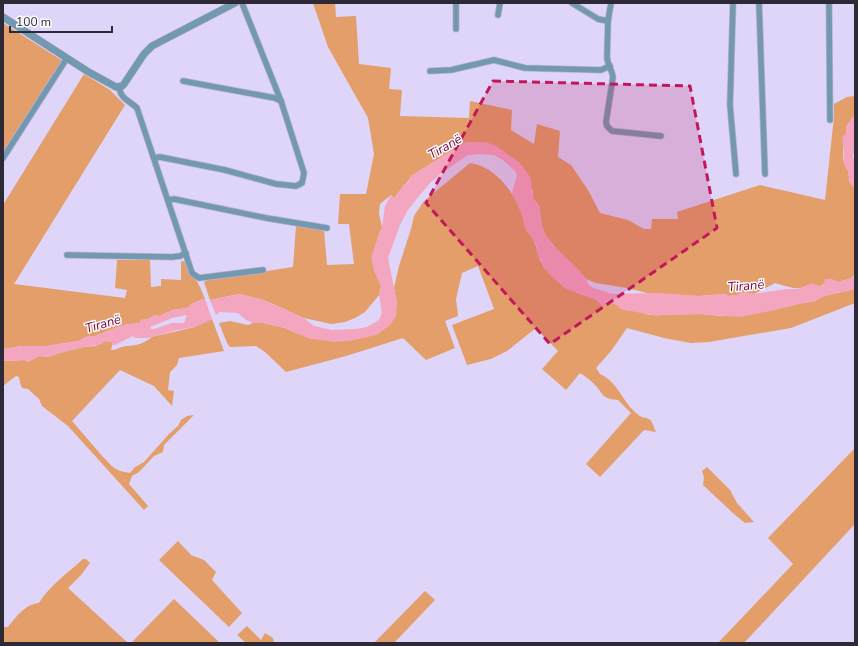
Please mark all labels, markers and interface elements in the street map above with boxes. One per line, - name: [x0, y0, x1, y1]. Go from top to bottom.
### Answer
- scale bar: [10, 8, 112, 34]
- text: 100 m: [16, 14, 51, 30]
- water label: Tiranë: [425, 130, 465, 164]
- water label: Tiranë: [727, 275, 765, 297]
- water label: Tiranë: [83, 310, 123, 338]

